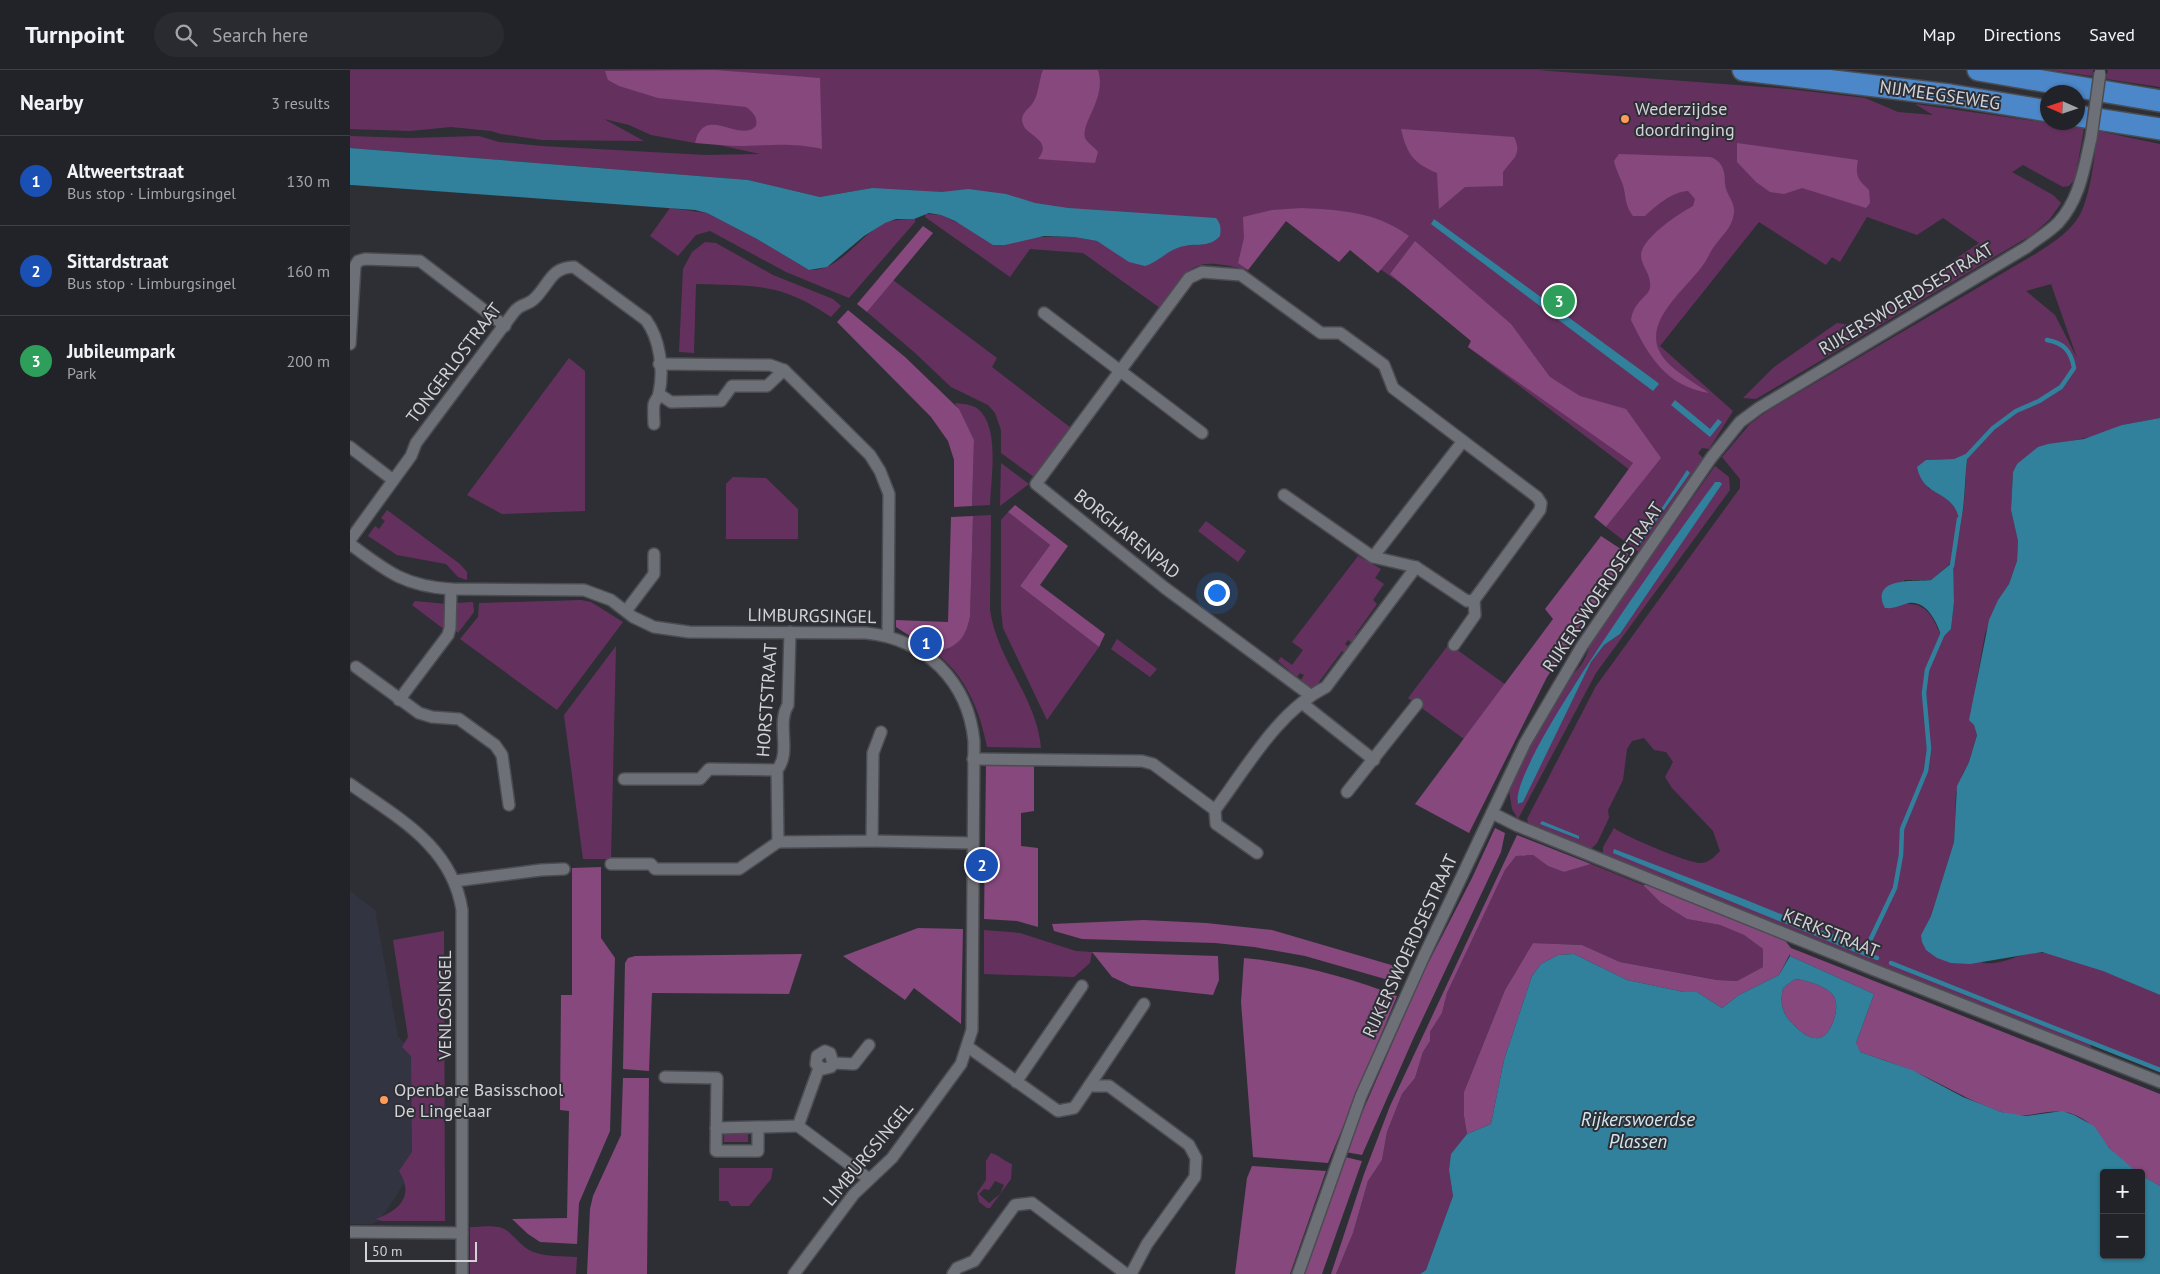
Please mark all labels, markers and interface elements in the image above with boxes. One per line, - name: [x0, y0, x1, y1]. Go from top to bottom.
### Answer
- search box: [154, 12, 504, 57]
- text: Turnpoint: [25, 19, 124, 50]
- icon: search: [172, 21, 200, 49]
- text: Search here: [212, 23, 308, 47]
- text: Map: [1923, 23, 1955, 46]
- text: Directions: [1983, 23, 2061, 46]
- text: Saved: [2089, 23, 2135, 46]
- street label: NIJMEEGSEWEG: [1878, 75, 2002, 114]
- north arrow: [2040, 85, 2085, 130]
- text: Nearby: [20, 89, 83, 116]
- text: 3 results: [271, 93, 330, 113]
- place label: Wederzijdse doordringing: [1635, 97, 1735, 141]
- marker: Wederzijdse doordringing: [1619, 113, 1631, 125]
- text: Altweertstraat: [67, 159, 184, 183]
- text: 1: [31, 171, 41, 191]
- text: 130 m: [287, 171, 330, 191]
- text: Bus stop · Limburgsingel: [67, 183, 236, 203]
- street label: RIJKERSWOERDSESTRAAT: [1814, 237, 1997, 360]
- text: Sittardstraat: [67, 249, 168, 273]
- text: 2: [31, 261, 41, 281]
- text: 160 m: [287, 261, 330, 281]
- text: Bus stop · Limburgsingel: [67, 273, 236, 293]
- pin: 3: [1543, 282, 1575, 320]
- street label: TONGERLOSTRAAT: [401, 298, 506, 428]
- text: Jubileumpark: [67, 339, 175, 363]
- text: 3: [31, 351, 41, 371]
- text: 200 m: [287, 351, 330, 371]
- text: Park: [67, 363, 96, 383]
- street label: BORGHARENPAD: [1070, 484, 1185, 583]
- street label: RIJKERSWOERDSESTRAAT: [1537, 497, 1668, 676]
- your location: [1204, 580, 1230, 606]
- street label: LIMBURGSINGEL: [747, 603, 877, 628]
- pin: 1: [910, 624, 942, 662]
- street label: HORSTSTRAAT: [751, 642, 782, 758]
- pin: 2: [966, 846, 998, 884]
- street label: RIJKERSWOERDSESTRAAT: [1357, 850, 1462, 1041]
- street label: KERKSTRAAT: [1780, 903, 1883, 962]
- street label: VENLOSINGEL: [433, 950, 456, 1061]
- place label: Openbare Basisschool De Lingelaar: [394, 1078, 564, 1122]
- marker: Openbare Basisschool De Lingelaar: [378, 1094, 390, 1106]
- street label: LIMBURGSINGEL: [817, 1097, 918, 1210]
- water label: Rijkerswoerdse Plassen: [1581, 1107, 1695, 1153]
- map controls: [2100, 1169, 2145, 1259]
- button: +: [2100, 1169, 2145, 1214]
- button: −: [2100, 1214, 2145, 1259]
- scale bar: [365, 1239, 478, 1262]
- text: 50 m: [372, 1242, 402, 1260]

